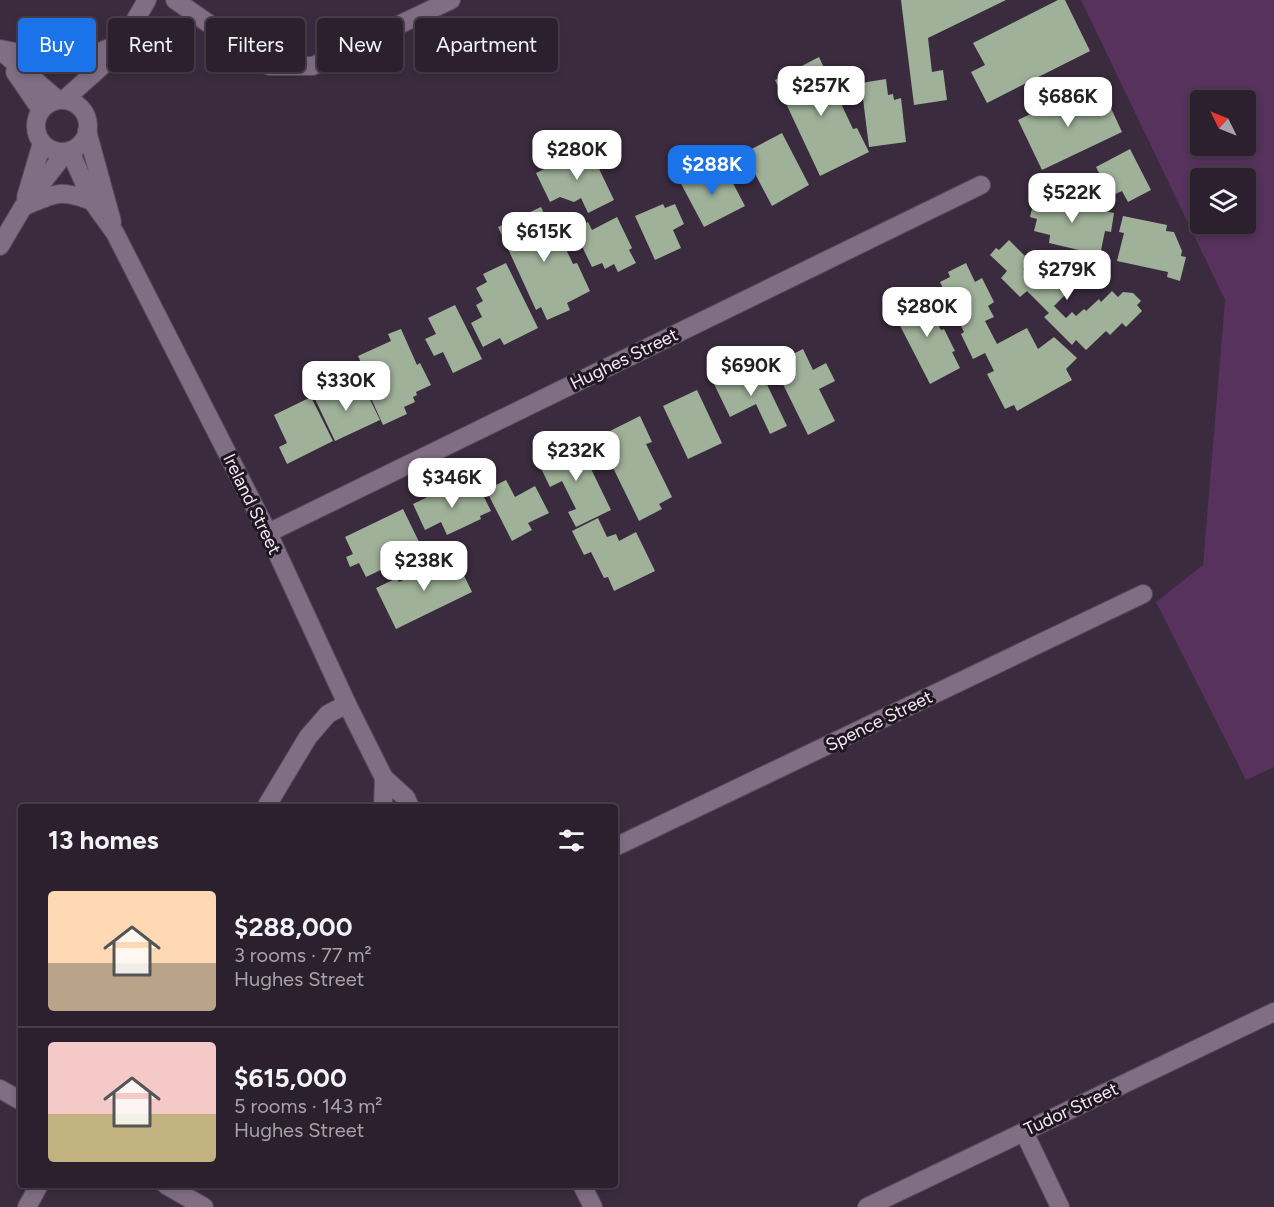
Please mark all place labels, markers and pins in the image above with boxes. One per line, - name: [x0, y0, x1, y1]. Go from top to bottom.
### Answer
- pin: $257K: [779, 66, 863, 117]
- pin: $686K: [1026, 77, 1110, 128]
- pin: $280K: [535, 130, 619, 181]
- pin: $288K: [670, 145, 754, 196]
- pin: $522K: [1030, 173, 1114, 224]
- pin: $615K: [502, 212, 586, 263]
- pin: $279K: [1025, 250, 1109, 301]
- pin: $280K: [885, 287, 969, 338]
- pin: $690K: [709, 346, 793, 397]
- pin: $330K: [304, 361, 388, 412]
- pin: $232K: [534, 431, 618, 482]
- pin: $346K: [410, 458, 494, 509]
- pin: $238K: [382, 541, 466, 592]

